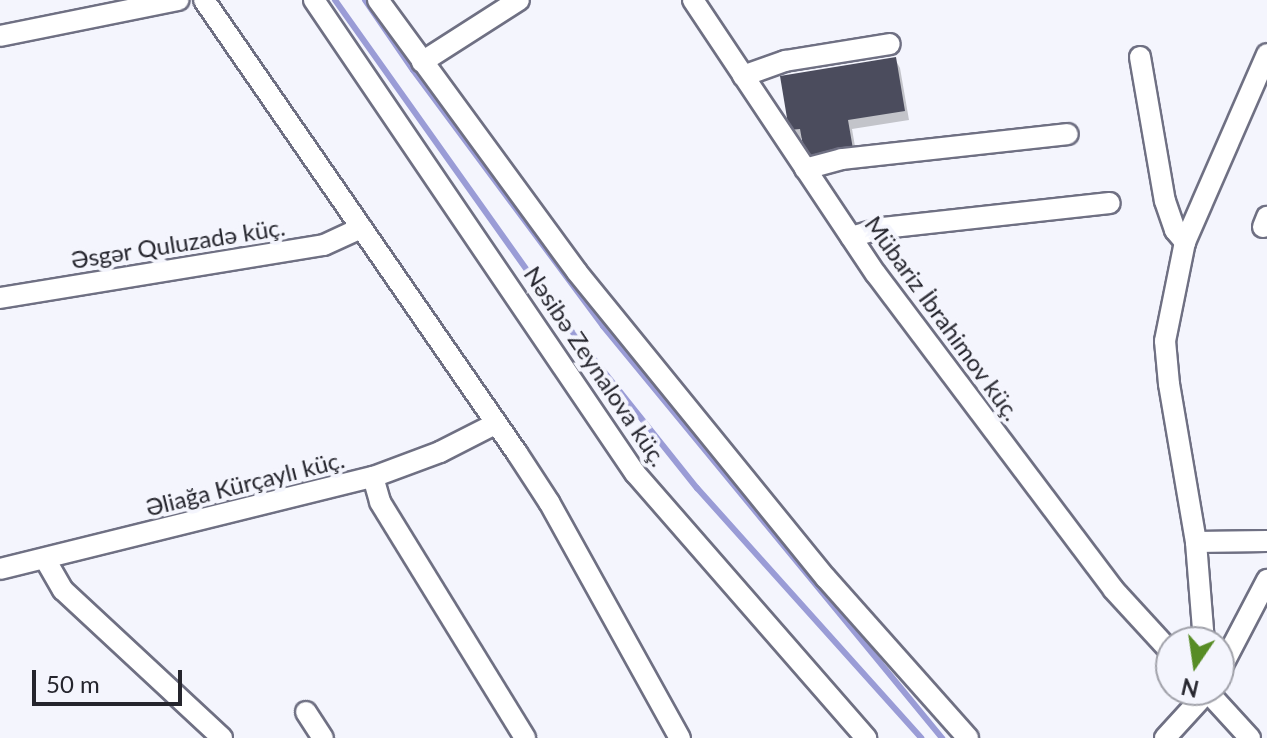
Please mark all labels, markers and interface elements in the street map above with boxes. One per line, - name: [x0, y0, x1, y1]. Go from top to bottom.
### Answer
- street label: Mübariz İbrahimov küç.: [859, 210, 1027, 426]
- street label: Əsgər Quluzadə küç.: [69, 212, 287, 274]
- street label: Nəsibə Zeynalova küç.: [518, 261, 674, 471]
- street label: Əliağa Kürçaylı küç.: [143, 444, 347, 522]
- north arrow: [1155, 626, 1235, 706]
- scale bar: [36, 654, 186, 704]
- text: 50 m: [46, 669, 100, 698]
- text: N: [1179, 673, 1201, 703]

